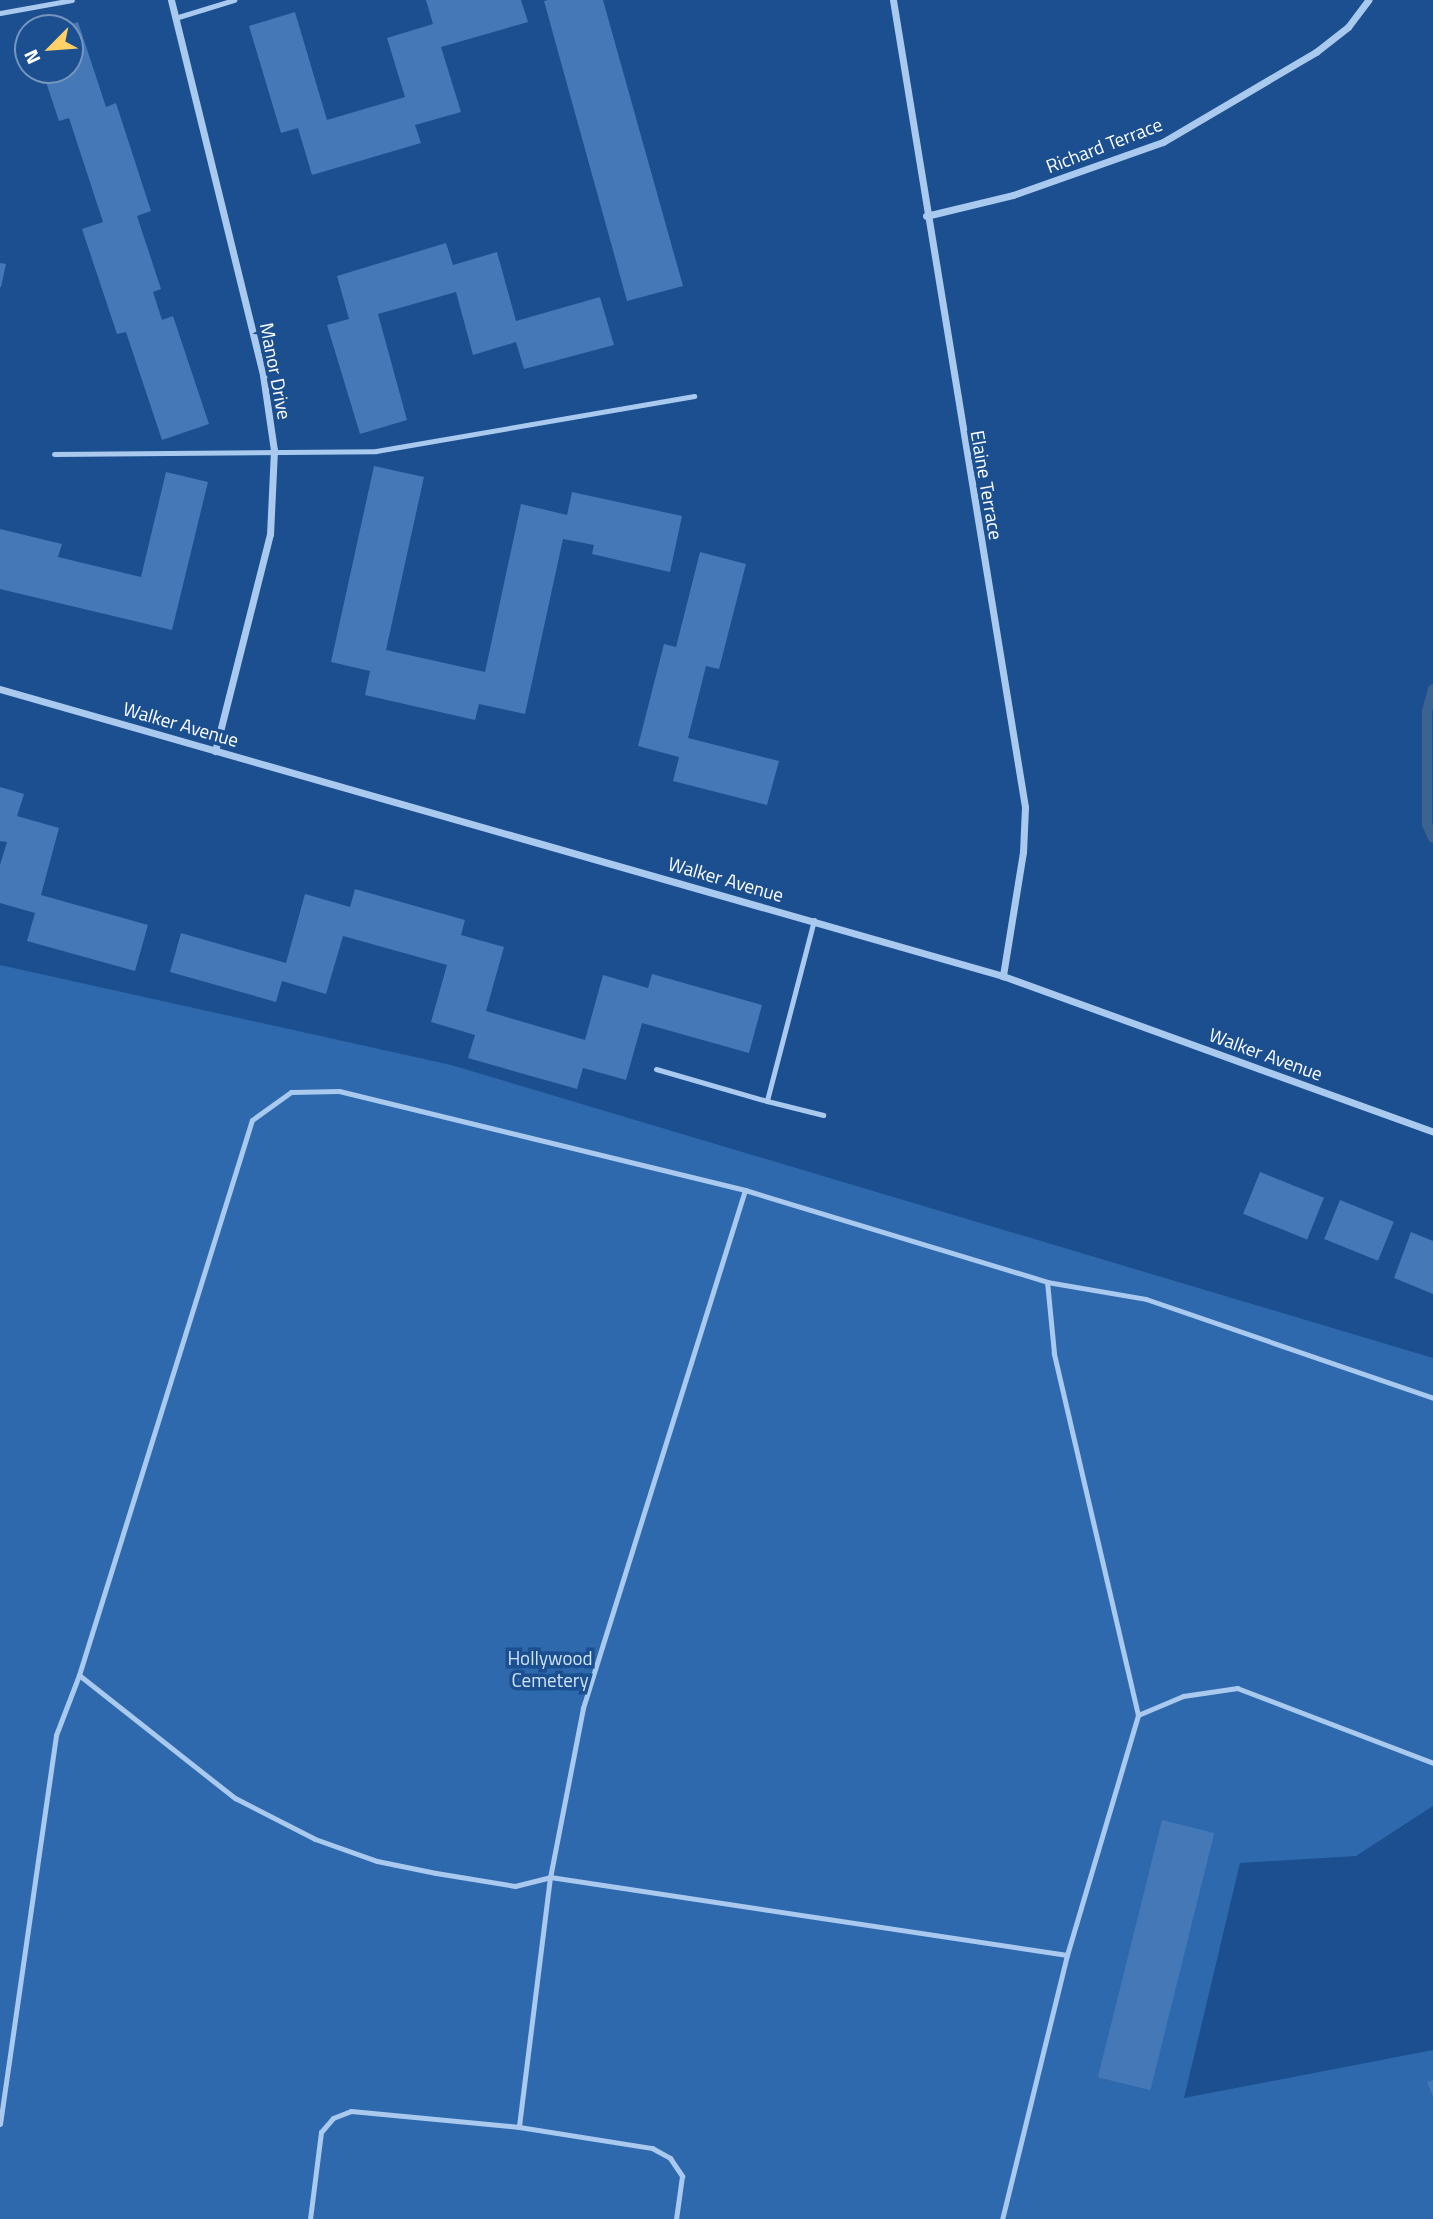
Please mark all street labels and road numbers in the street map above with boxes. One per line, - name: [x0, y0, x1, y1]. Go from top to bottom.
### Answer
- street label: Richard Terrace: [1043, 112, 1165, 178]
- street label: Manor Drive: [255, 321, 297, 421]
- street label: Elaine Terrace: [966, 428, 1008, 542]
- street label: Walker Avenue: [121, 697, 241, 751]
- street label: Walker Avenue: [666, 852, 786, 906]
- street label: Walker Avenue: [1206, 1023, 1326, 1085]

